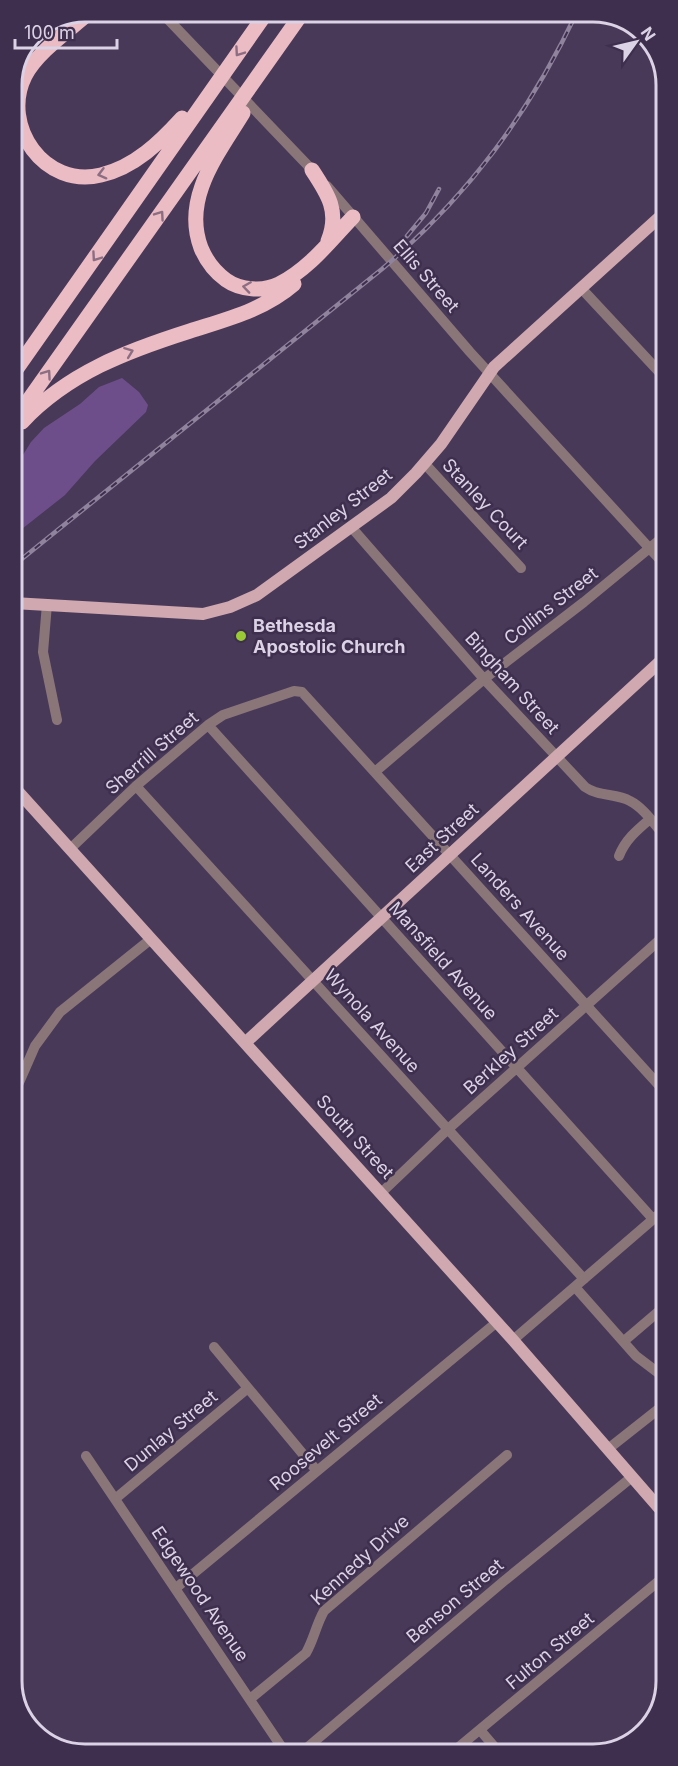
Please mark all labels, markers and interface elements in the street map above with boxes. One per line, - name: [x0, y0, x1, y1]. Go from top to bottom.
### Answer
- scale bar: [15, 12, 117, 50]
- north arrow: [606, 12, 666, 72]
- text: 100 m: [24, 22, 75, 43]
- text: N: [637, 23, 660, 44]
- one-way arrow: [235, 45, 246, 56]
- one-way arrow: [98, 167, 108, 180]
- one-way arrow: [153, 210, 164, 221]
- street label: Ellis Street: [389, 235, 464, 316]
- one-way arrow: [92, 250, 103, 261]
- one-way arrow: [242, 281, 252, 293]
- one-way arrow: [123, 346, 134, 359]
- one-way arrow: [40, 369, 51, 380]
- street label: Stanley Court: [438, 454, 532, 553]
- street label: Stanley Street: [289, 464, 396, 553]
- street label: Collins Street: [500, 562, 602, 649]
- place label: Bethesda Apostolic Church: [253, 615, 405, 657]
- street label: Bingham Street: [461, 627, 564, 738]
- marker: Bethesda Apostolic Church: [234, 629, 248, 643]
- street label: Sherrill Street: [101, 707, 202, 799]
- street label: East Street: [401, 798, 483, 877]
- street label: Landers Avenue: [467, 849, 574, 965]
- street label: Mansfield Avenue: [385, 897, 502, 1024]
- street label: Wynola Avenue: [320, 965, 424, 1077]
- street label: Berkley Street: [459, 1003, 562, 1098]
- street label: South Street: [312, 1090, 399, 1183]
- street label: Dunlay Street: [120, 1386, 221, 1475]
- street label: Roosevelt Street: [266, 1389, 386, 1494]
- street label: Kennedy Drive: [306, 1510, 413, 1609]
- street label: Edgewood Avenue: [147, 1522, 253, 1665]
- street label: Benson Street: [402, 1554, 507, 1647]
- street label: Fulton Street: [501, 1608, 598, 1693]

